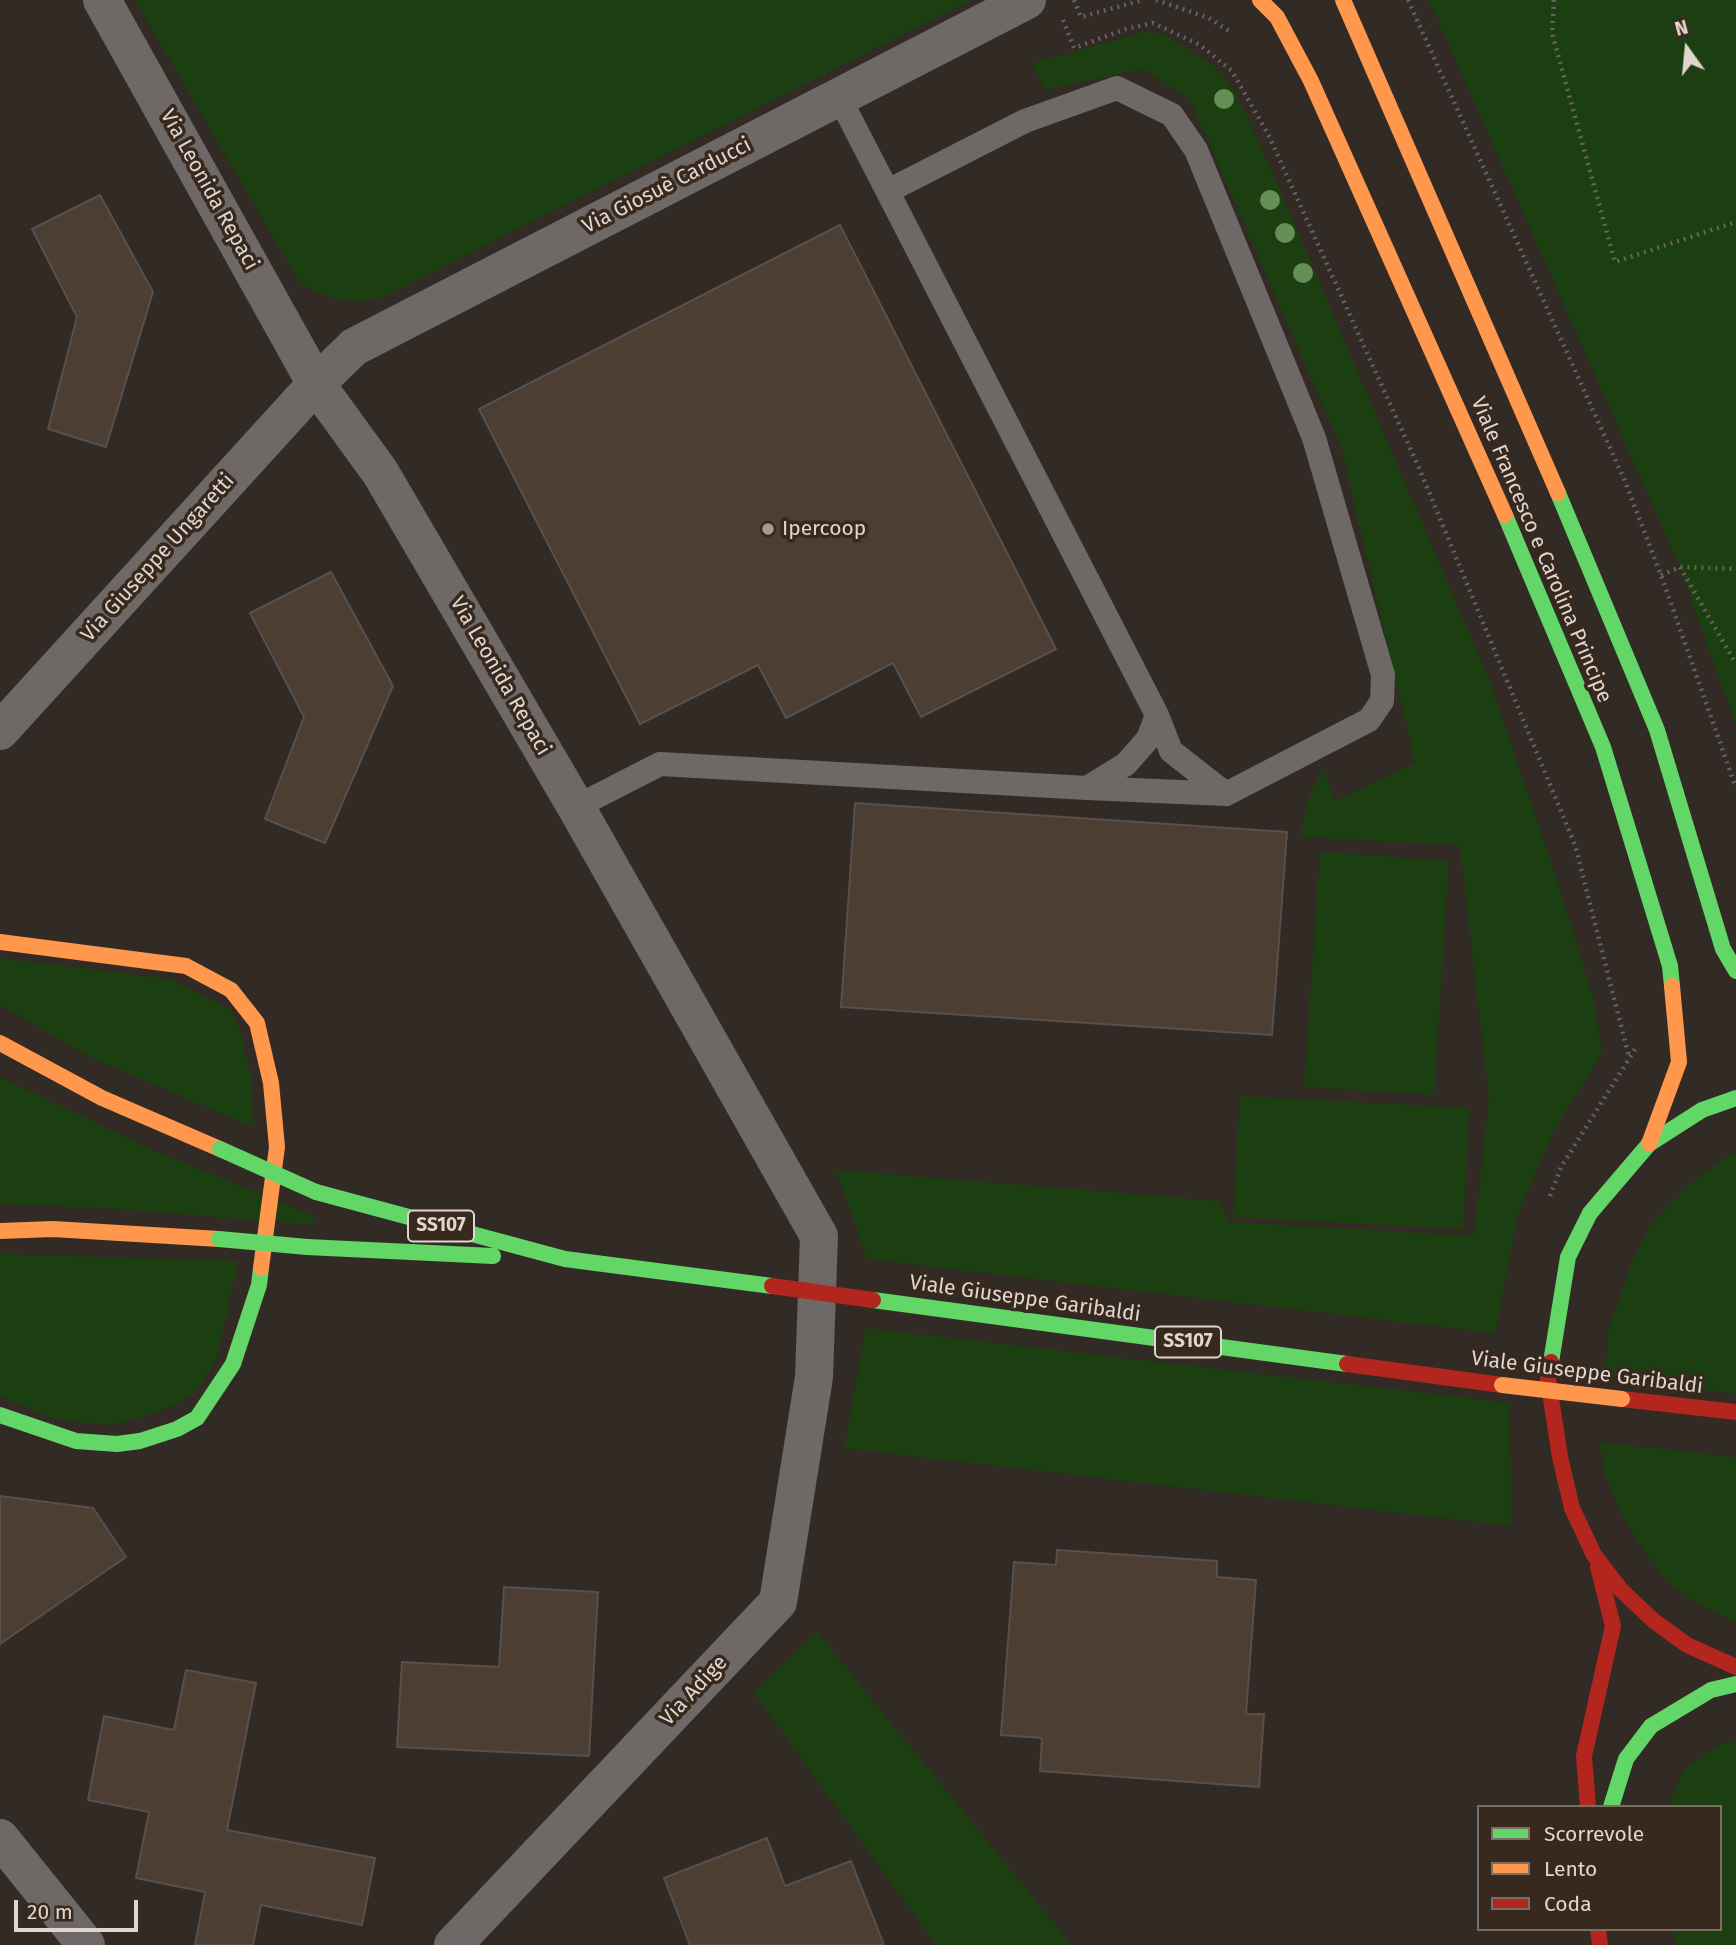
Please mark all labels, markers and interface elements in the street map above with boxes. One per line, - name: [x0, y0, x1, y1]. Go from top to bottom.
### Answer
- north arrow: [1652, 14, 1722, 84]
- text: N: [1672, 15, 1690, 41]
- street label: Via Leonida Repaci: [154, 105, 264, 275]
- street label: Via Giosuè Carducci: [578, 133, 756, 239]
- street label: Viale Francesco e Carolina Principe: [1465, 393, 1617, 707]
- street label: Via Giuseppe Ungaretti: [76, 469, 240, 647]
- place label: Ipercoop: [782, 516, 866, 542]
- marker: Ipercoop: [760, 521, 776, 537]
- street label: Via Leonida Repaci: [444, 592, 556, 760]
- road number: SS107: [408, 1210, 474, 1242]
- street label: Viale Giuseppe Garibaldi: [908, 1270, 1142, 1328]
- road number: SS107: [1155, 1326, 1221, 1358]
- street label: Viale Giuseppe Garibaldi: [1470, 1346, 1704, 1400]
- street label: Via Adige: [655, 1651, 733, 1731]
- legend: [1477, 1805, 1722, 1931]
- text: Scorrevole: [1544, 1821, 1644, 1847]
- text: Lento: [1544, 1856, 1597, 1882]
- scale bar: [18, 1885, 142, 1929]
- text: Coda: [1544, 1891, 1592, 1917]
- text: 20 m: [27, 1899, 73, 1925]

